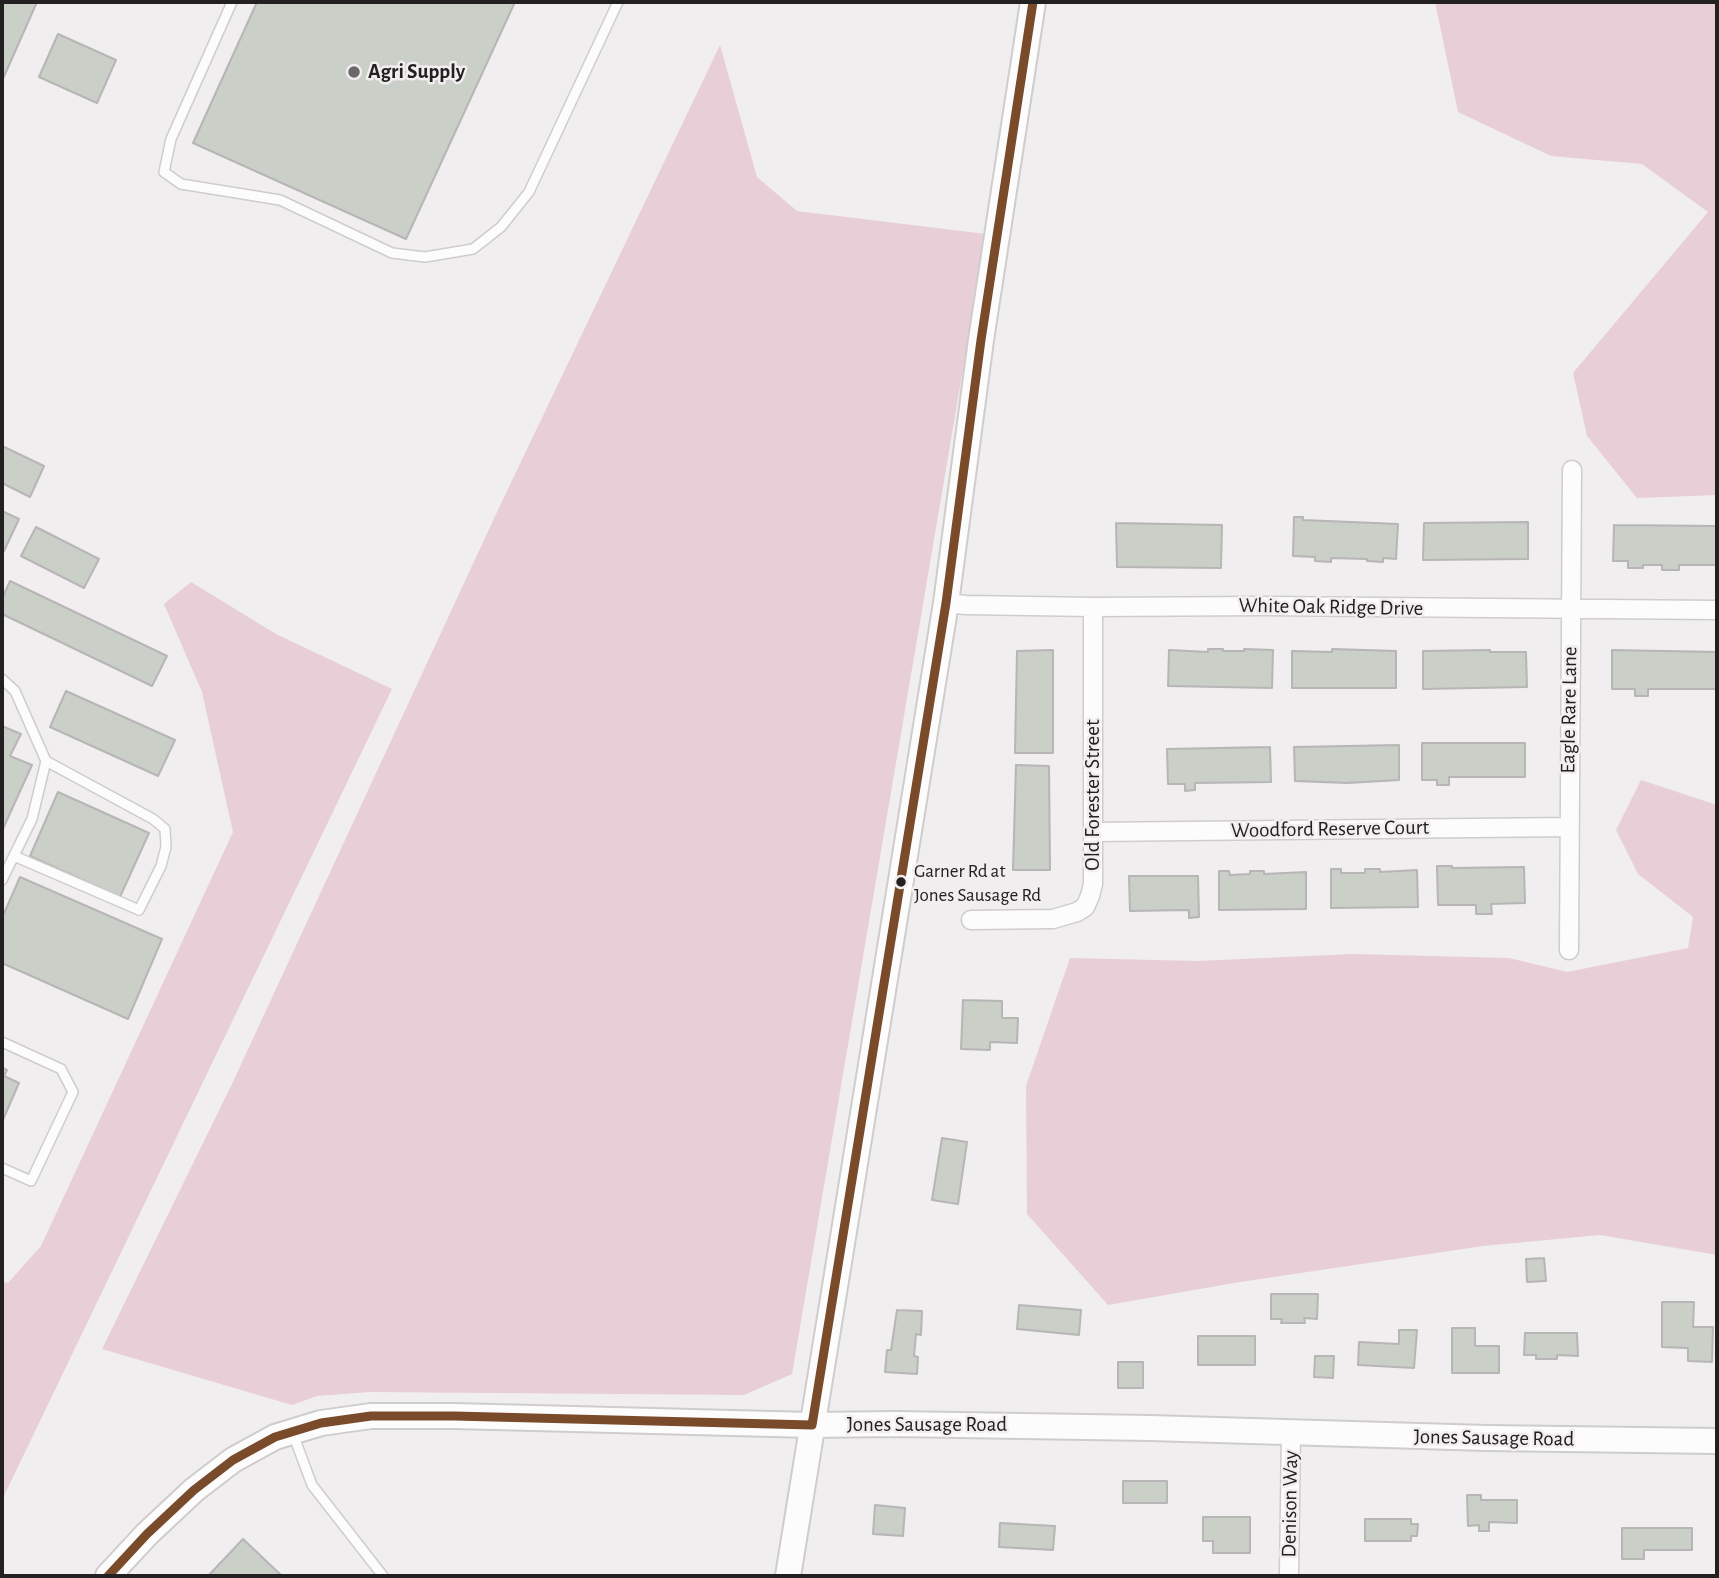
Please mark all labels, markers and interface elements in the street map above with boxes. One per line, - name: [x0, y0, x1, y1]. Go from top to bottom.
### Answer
- place label: Agri Supply: [368, 59, 465, 85]
- marker: Agri Supply: [346, 64, 362, 80]
- street label: White Oak Ridge Drive: [1238, 593, 1424, 621]
- street label: Eagle Rare Lane: [1555, 646, 1583, 774]
- street label: Old Forester Street: [1080, 719, 1106, 871]
- street label: Woodford Reserve Court: [1231, 815, 1429, 843]
- place label: Garner Rd at Jones Sausage Rd: [914, 860, 1041, 904]
- marker: Garner Rd at Jones Sausage Rd: [894, 875, 908, 889]
- street label: Jones Sausage Road: [847, 1412, 1007, 1438]
- street label: Jones Sausage Road: [1414, 1424, 1574, 1452]
- street label: Denison Way: [1276, 1450, 1304, 1558]

